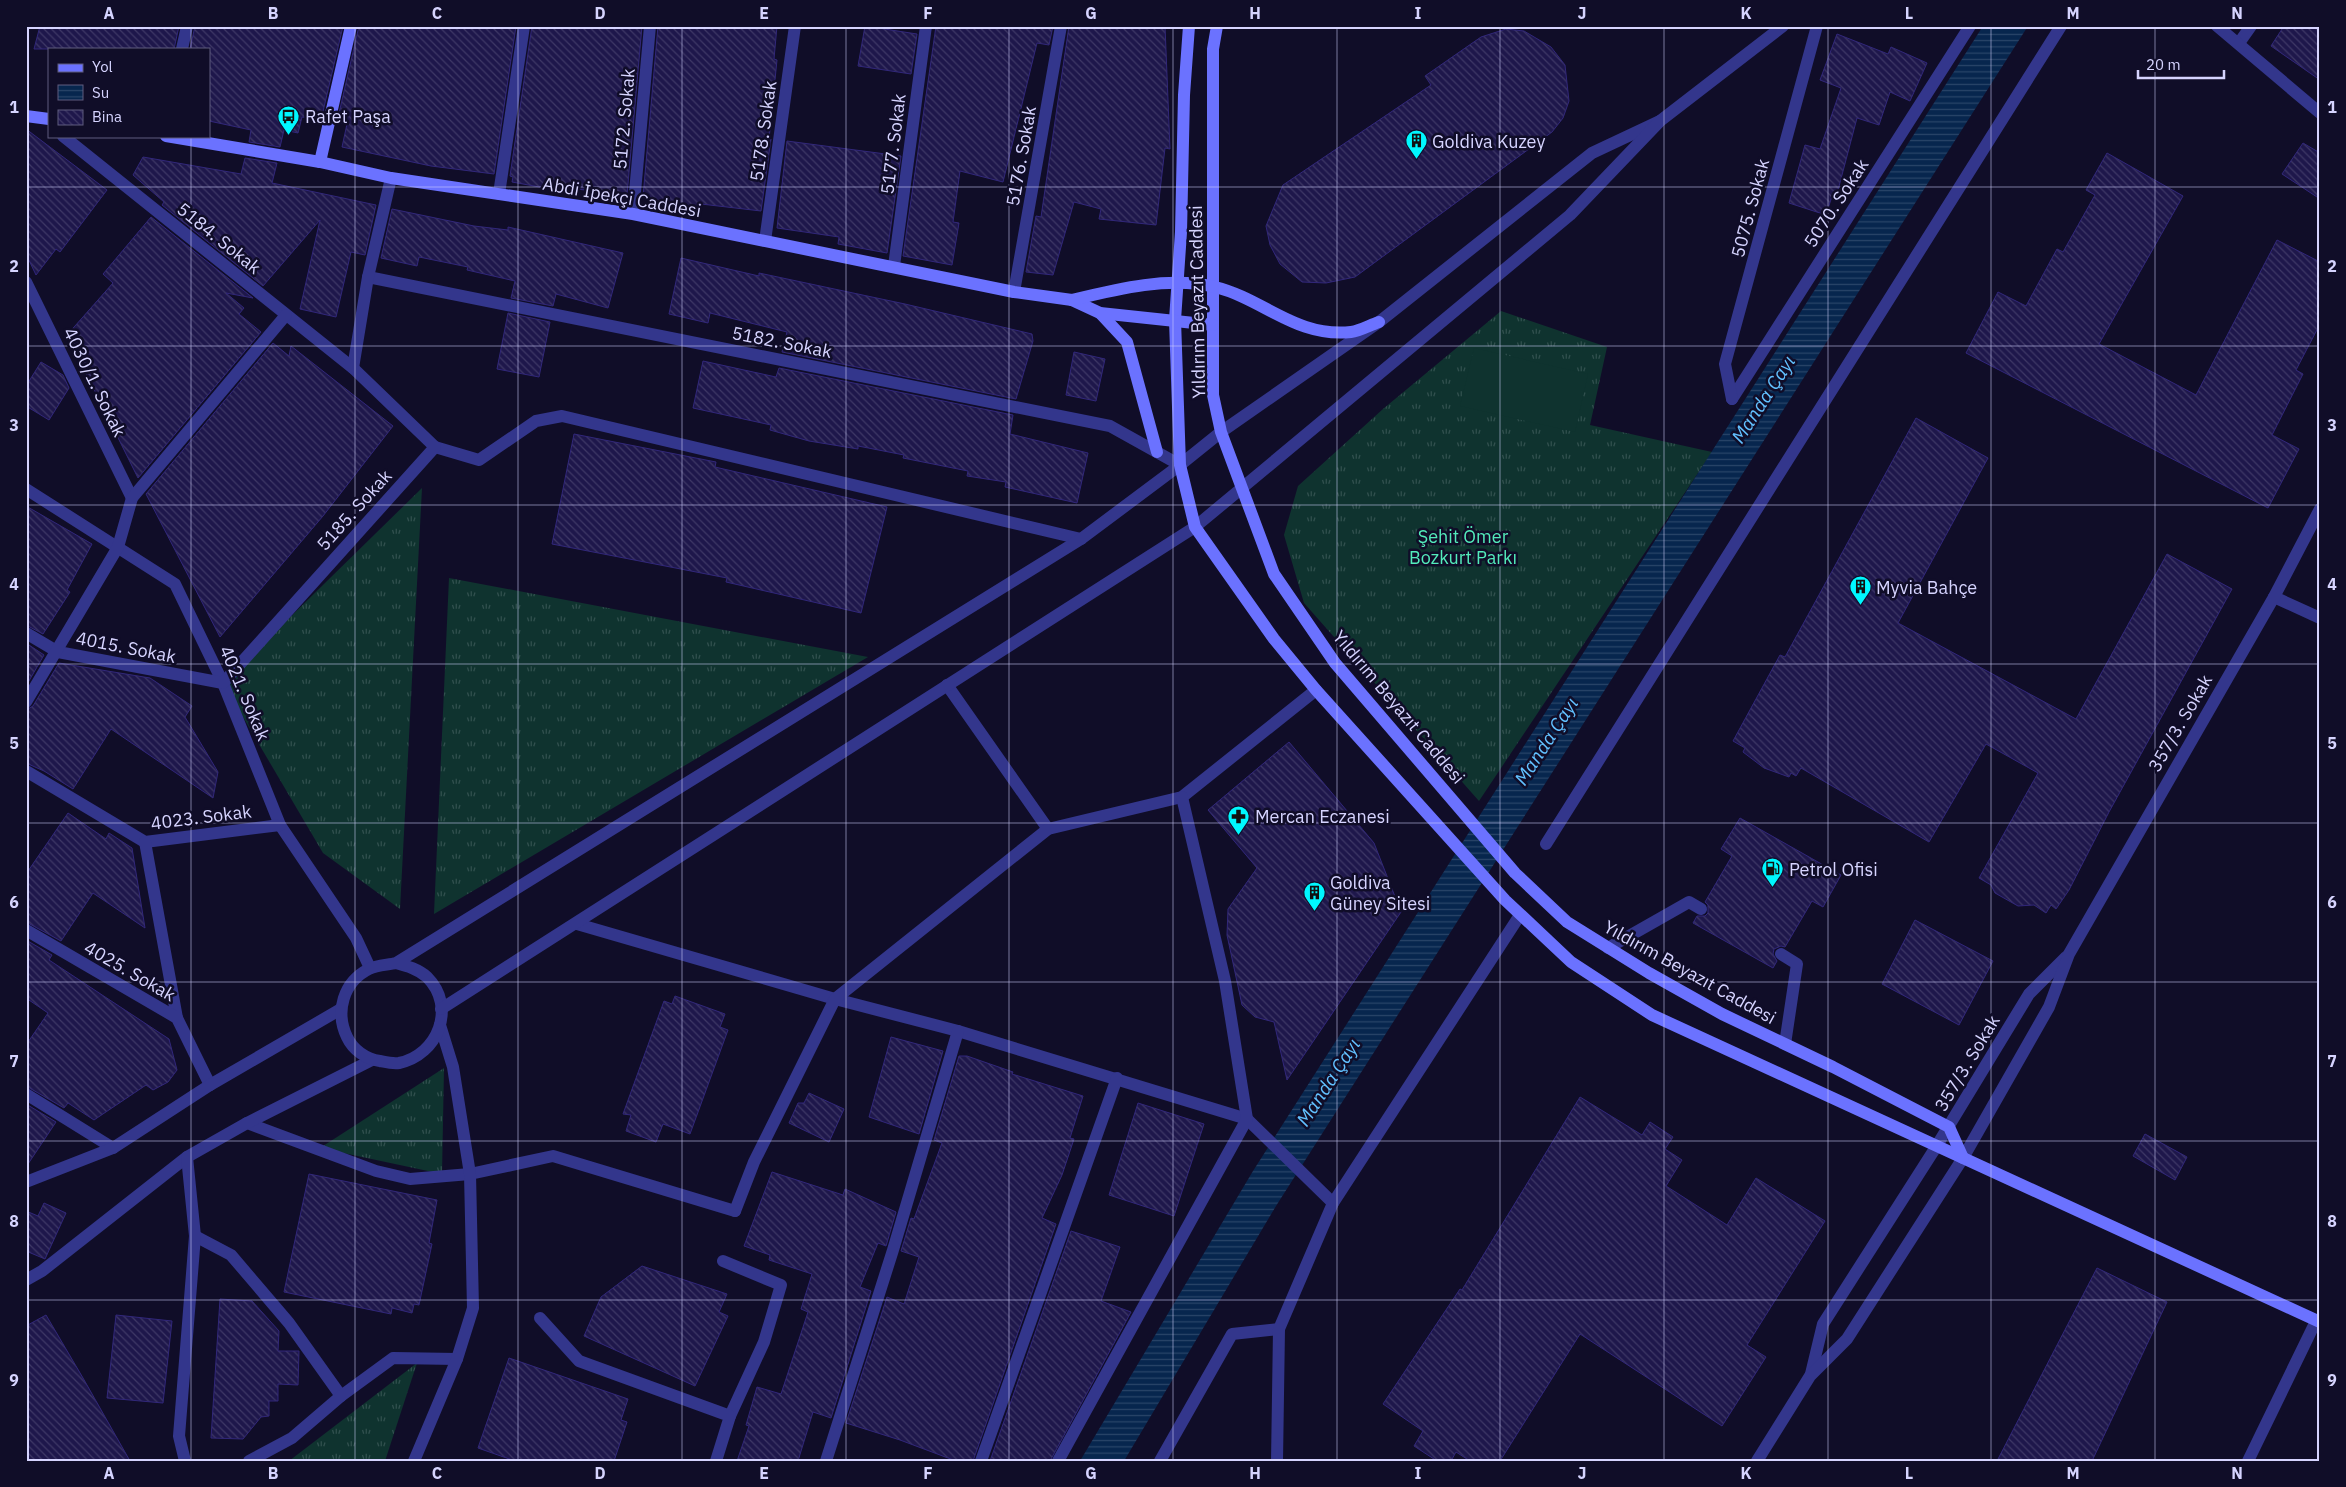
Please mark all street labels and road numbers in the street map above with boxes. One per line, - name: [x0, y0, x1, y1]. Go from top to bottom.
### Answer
- street label: 5172. Sokak: [608, 67, 640, 171]
- street label: 5178. Sokak: [745, 79, 782, 183]
- street label: 5177. Sokak: [875, 92, 911, 196]
- street label: 5176. Sokak: [1001, 104, 1041, 208]
- street label: 5070. Sokak: [1799, 154, 1874, 252]
- street label: 5075. Sokak: [1726, 156, 1774, 260]
- street label: Abdi İpekçi Caddesi: [541, 172, 703, 222]
- street label: 5184. Sokak: [172, 197, 266, 279]
- street label: Yıldırım Beyazıt Caddesi: [1184, 205, 1210, 399]
- street label: 5182. Sokak: [730, 321, 834, 363]
- street label: 4030/1. Sokak: [59, 323, 132, 441]
- street label: 5185. Sokak: [312, 464, 397, 555]
- street label: Yıldırım Beyazıt Caddesi: [1328, 625, 1470, 789]
- street label: 4015. Sokak: [74, 626, 178, 668]
- street label: 4021. Sokak: [215, 642, 276, 745]
- street label: 357/3. Sokak: [2143, 670, 2217, 776]
- street label: 4023. Sokak: [149, 799, 253, 835]
- street label: Yıldırım Beyazıt Caddesi: [1600, 915, 1780, 1029]
- street label: 4025. Sokak: [80, 936, 180, 1007]
- street label: 357/3. Sokak: [1929, 1010, 2005, 1115]

